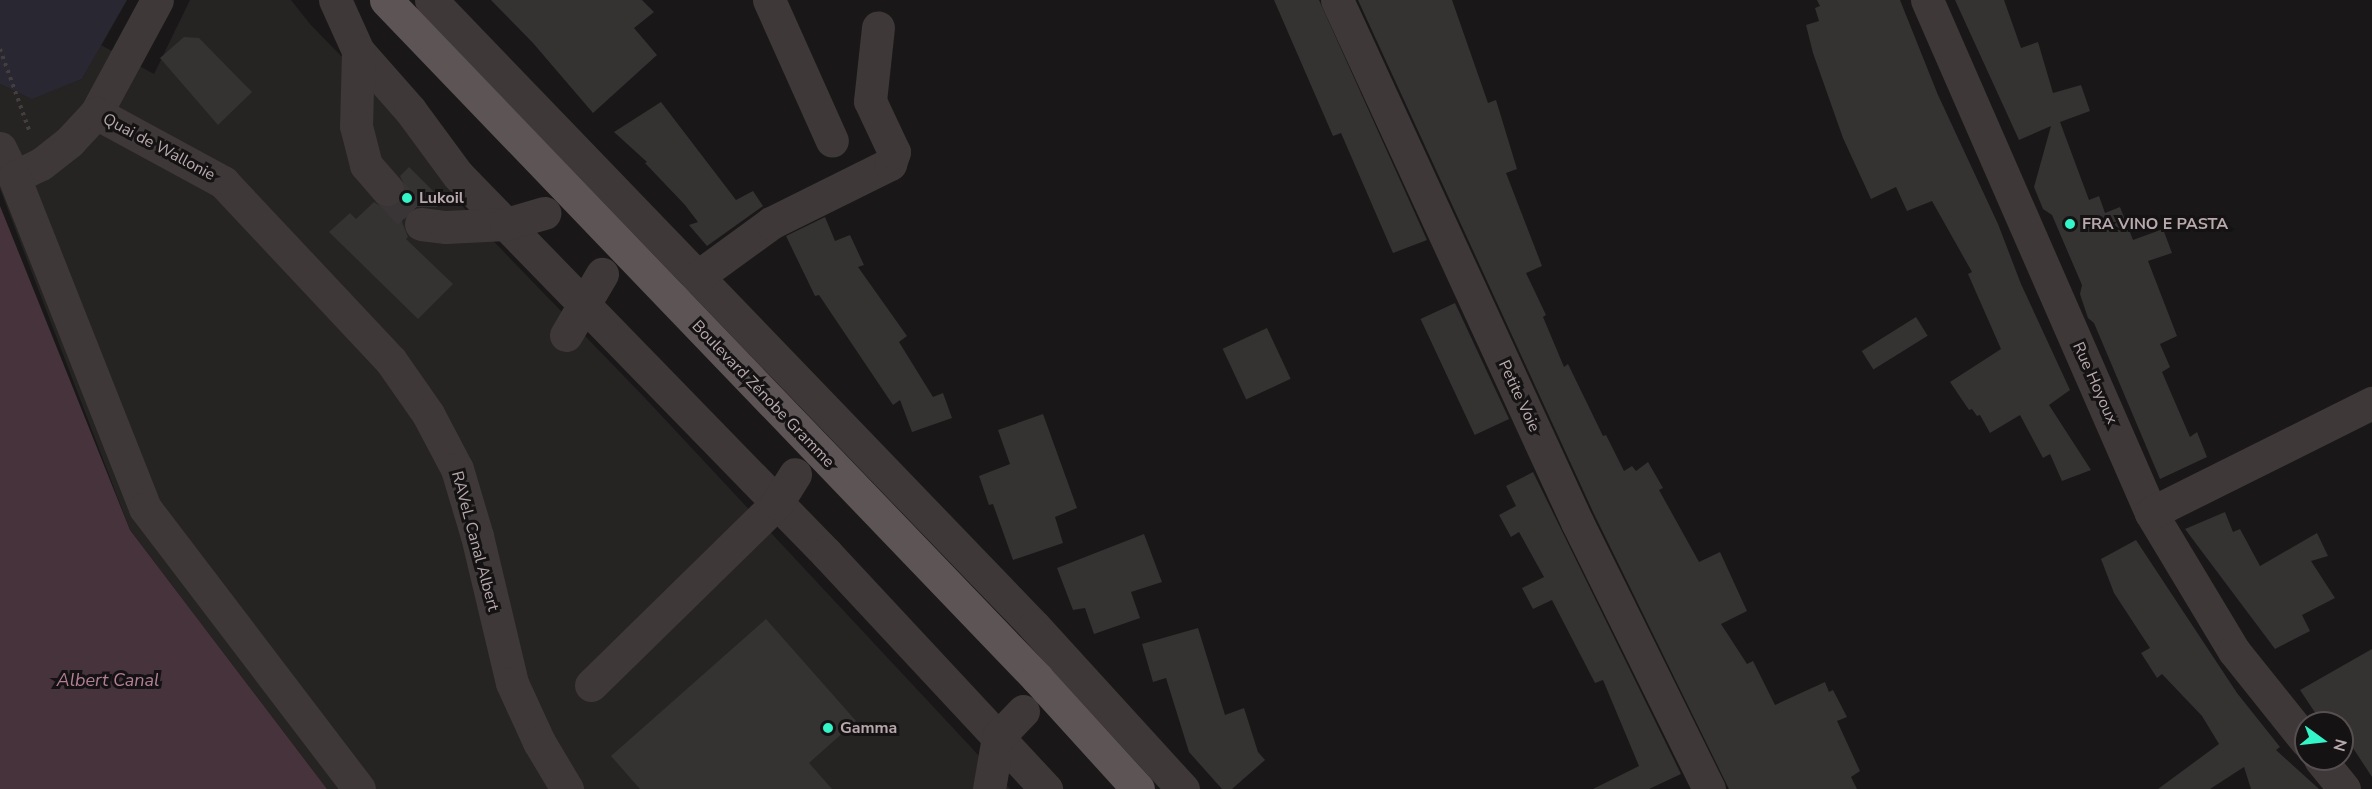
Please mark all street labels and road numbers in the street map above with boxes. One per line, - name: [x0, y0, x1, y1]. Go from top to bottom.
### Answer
- street label: Quai de Wallonie: [100, 109, 218, 185]
- street label: Boulevard Zénobe Gramme: [688, 317, 838, 471]
- street label: Rue Hoyoux: [2068, 339, 2122, 427]
- street label: Petite Voie: [1494, 357, 1544, 435]
- street label: RAVeL Canal Albert: [447, 469, 503, 613]

